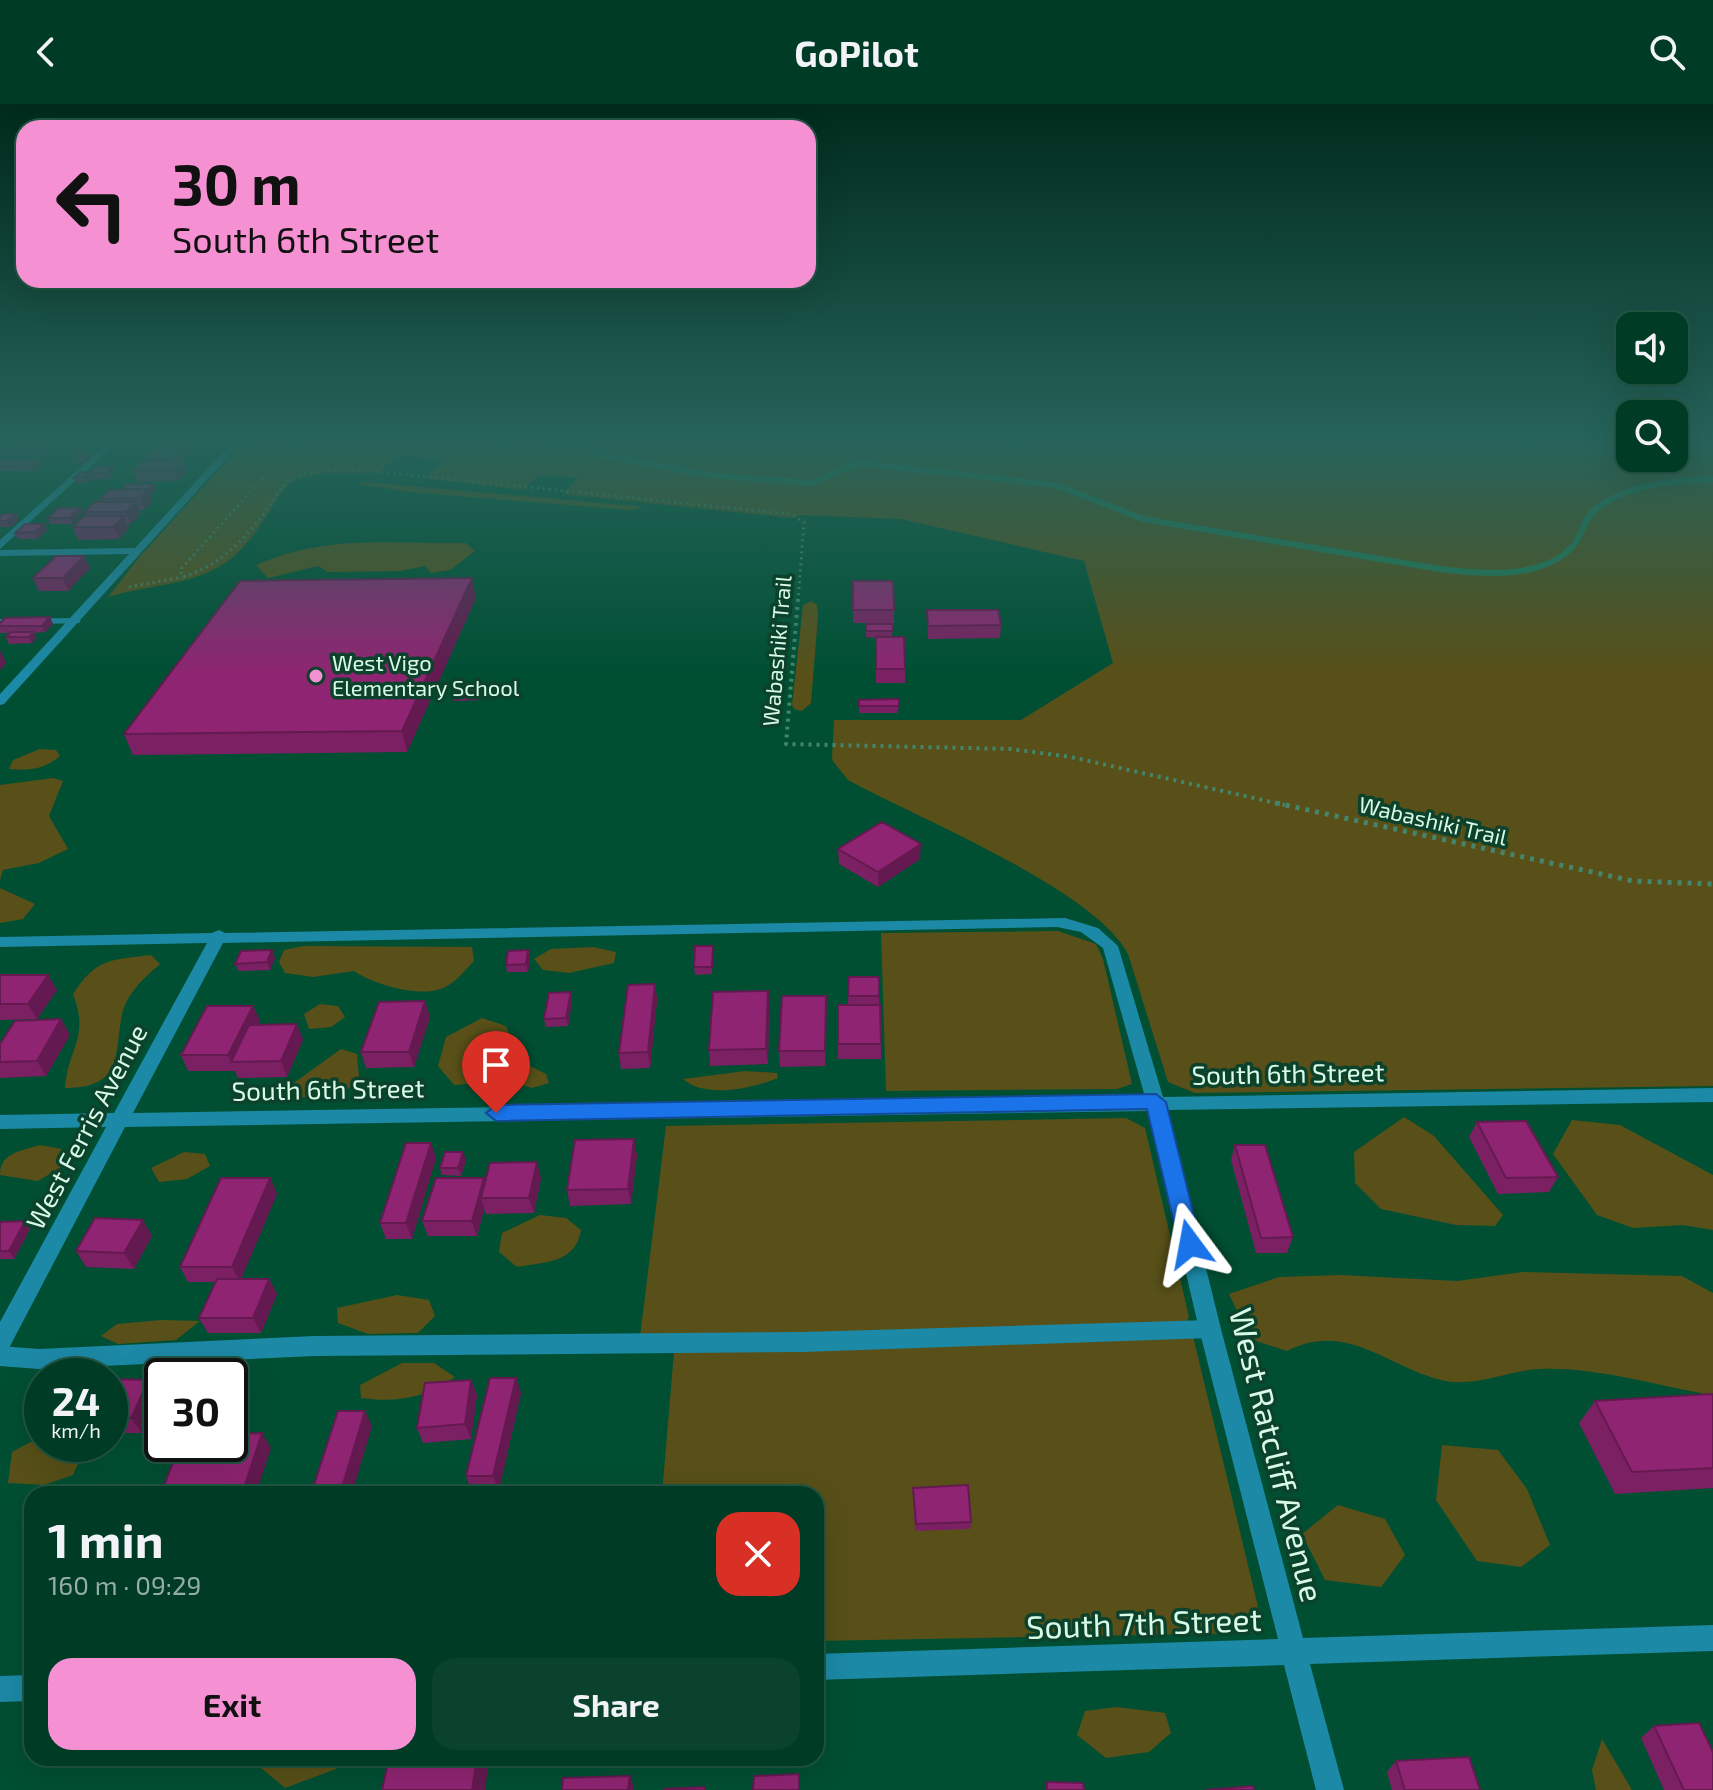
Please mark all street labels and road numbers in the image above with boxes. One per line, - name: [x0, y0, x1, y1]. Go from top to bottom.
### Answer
- street label: Wabashiki Trail: [756, 574, 796, 727]
- street label: Wabashiki Trail: [1357, 790, 1510, 850]
- street label: West Ferris Avenue: [19, 1019, 153, 1234]
- street label: South 6th Street: [1191, 1055, 1385, 1090]
- street label: South 6th Street: [231, 1071, 425, 1106]
- street label: West Ratcliff Avenue: [1223, 1304, 1333, 1605]
- street label: South 7th Street: [1026, 1599, 1262, 1645]

